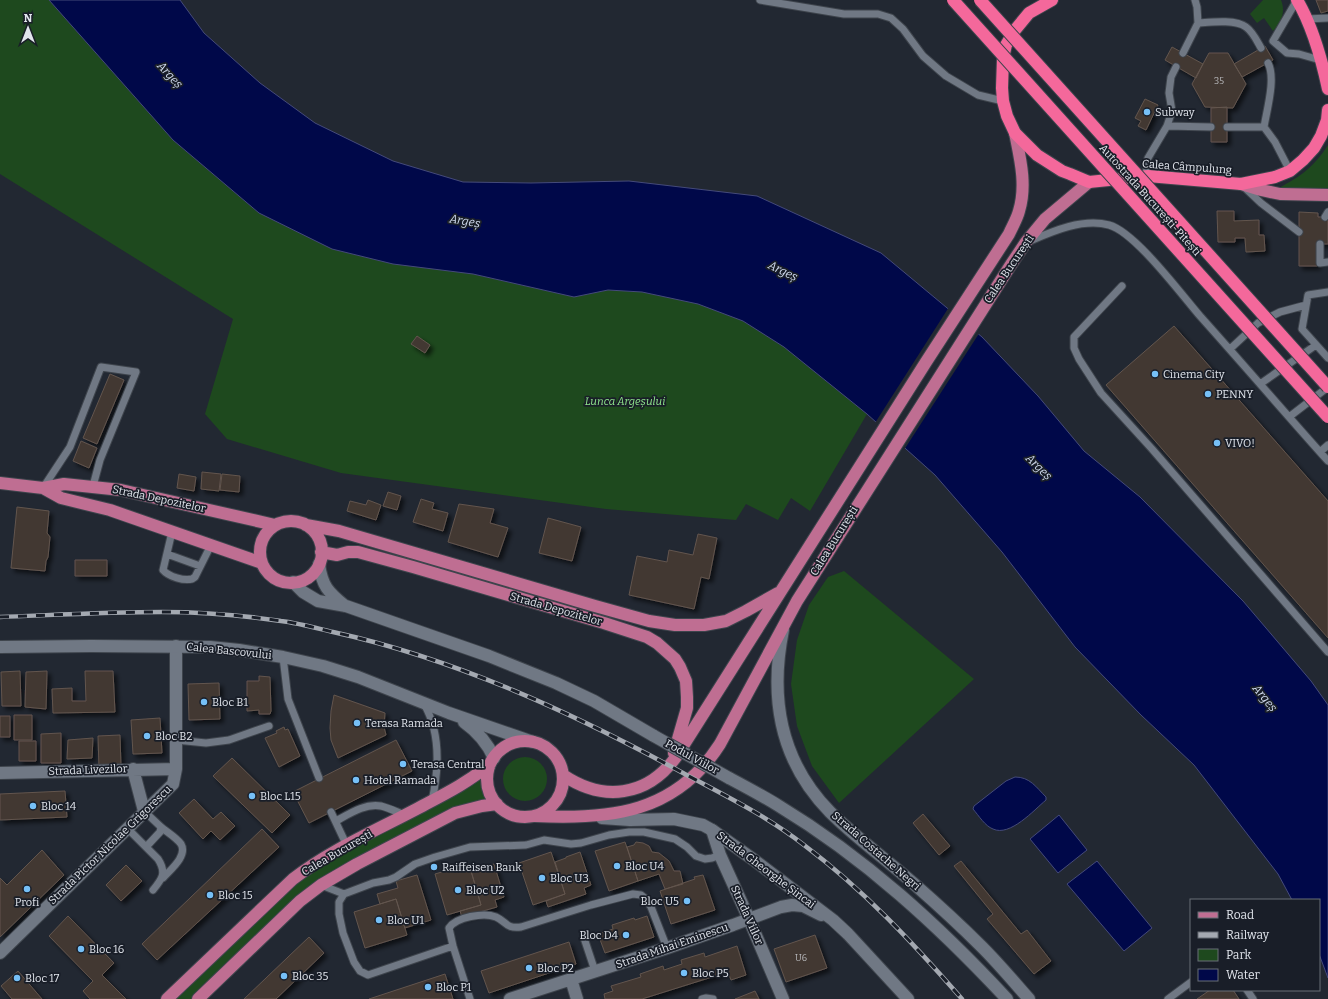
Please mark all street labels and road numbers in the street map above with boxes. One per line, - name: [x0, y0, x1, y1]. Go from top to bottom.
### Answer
- street label: Autostrada București-Pitești: [1097, 142, 1204, 259]
- street label: Calea Câmpulung: [1142, 157, 1232, 177]
- street label: Calea București: [981, 232, 1037, 306]
- street label: Strada Depozitelor: [111, 483, 207, 515]
- street label: Calea București: [807, 503, 861, 578]
- street label: Strada Depozitelor: [509, 590, 604, 628]
- street label: Calea Bascovului: [186, 640, 273, 662]
- street label: Podul Viilor: [663, 737, 721, 777]
- street label: Strada Livezilor: [48, 762, 128, 778]
- street label: Strada Pictor Nicolae Grigorescu: [46, 783, 174, 907]
- street label: Strada Costache Negri: [829, 809, 923, 893]
- street label: Calea București: [299, 827, 375, 879]
- street label: Strada Gheorghe Șincai: [714, 829, 818, 912]
- street label: Strada Viilor: [728, 883, 766, 947]
- street label: Strada Mihai Eminescu: [614, 921, 730, 971]

